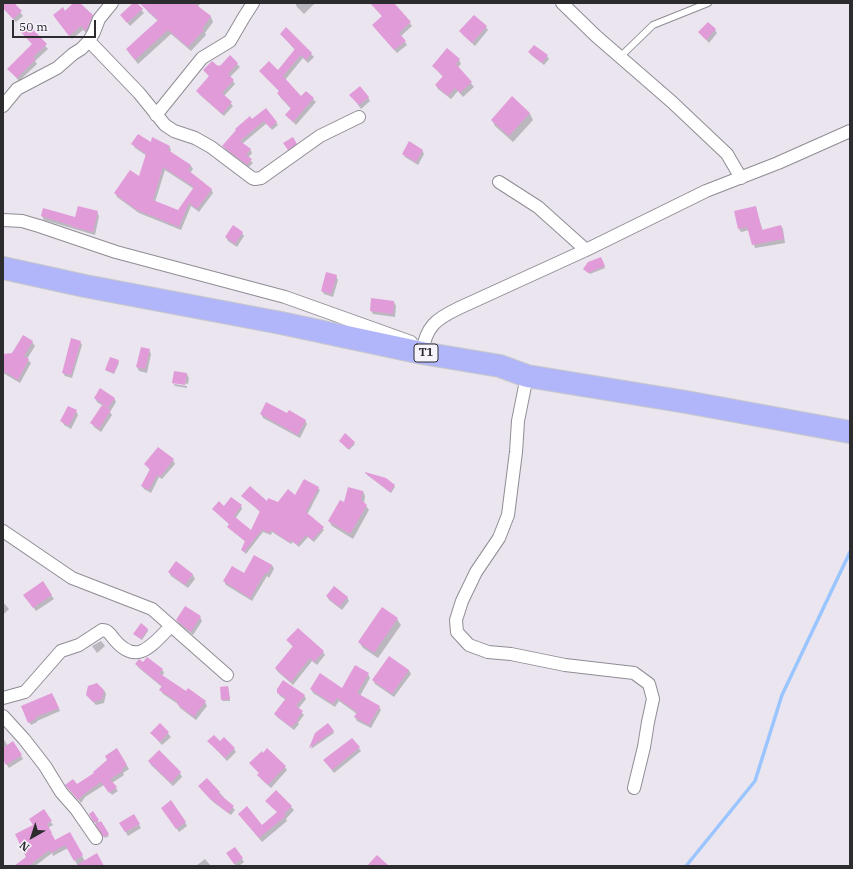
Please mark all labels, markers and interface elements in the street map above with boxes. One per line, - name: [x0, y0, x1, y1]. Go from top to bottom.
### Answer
- scale bar: [14, 12, 98, 38]
- text: 50 m: [19, 19, 48, 34]
- road number: T1: [414, 344, 438, 362]
- north arrow: [12, 817, 52, 857]
- text: N: [17, 838, 32, 855]

